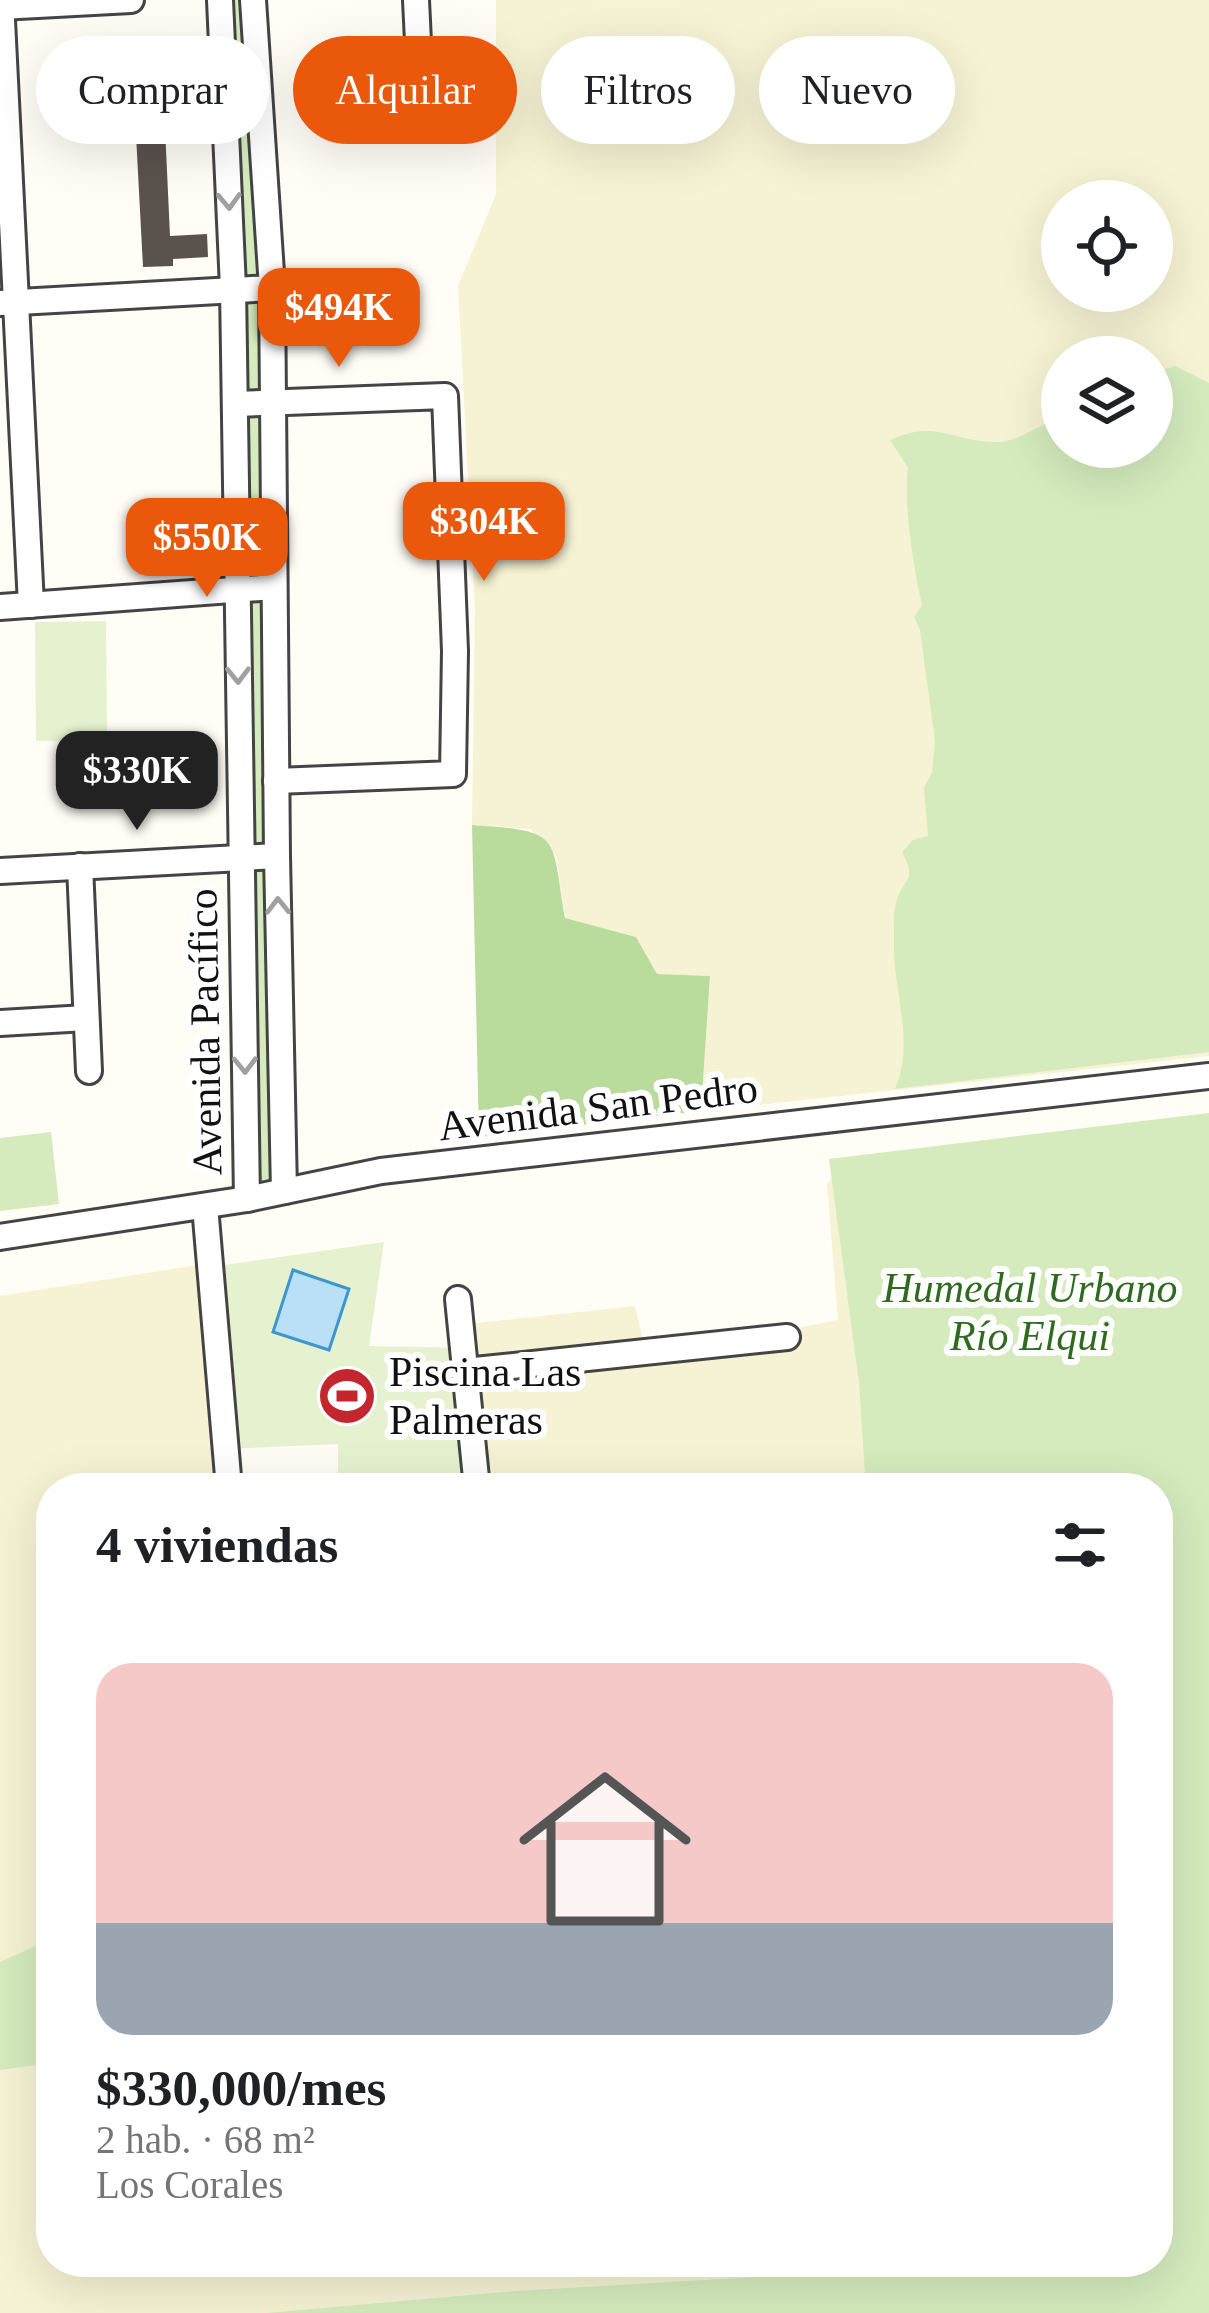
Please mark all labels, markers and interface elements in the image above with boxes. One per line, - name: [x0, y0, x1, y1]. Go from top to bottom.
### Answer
- chip: Comprar: [36, 36, 269, 144]
- chip: Alquilar: [293, 36, 517, 144]
- chip: Filtros: [541, 36, 735, 144]
- chip: Nuevo: [759, 36, 955, 144]
- map controls: [1041, 180, 1173, 468]
- button: locate: [1041, 180, 1173, 312]
- one-way arrow: [216, 192, 242, 211]
- pin: $494K: [255, 268, 423, 370]
- text: $494K: [285, 285, 393, 328]
- button: layers: [1041, 336, 1173, 468]
- pin: $304K: [400, 482, 568, 584]
- pin: $550K: [123, 498, 291, 600]
- text: $304K: [430, 499, 538, 542]
- text: $550K: [153, 515, 261, 558]
- one-way arrow: [225, 666, 251, 685]
- pin: $330K: [53, 731, 221, 833]
- text: $330K: [83, 748, 191, 791]
- street label: Avenida Pacífico: [179, 888, 231, 1176]
- one-way arrow: [265, 896, 291, 915]
- one-way arrow: [231, 1056, 257, 1075]
- street label: Avenida San Pedro: [436, 1065, 760, 1149]
- park label: Humedal Urbano Río Elqui: [881, 1265, 1178, 1359]
- place label: Piscina Las Palmeras: [389, 1349, 581, 1443]
- sports icon: Piscina Las Palmeras: [316, 1365, 378, 1427]
- icon: filters: [1047, 1512, 1113, 1578]
- text: 4 viviendas: [96, 1517, 338, 1573]
- icon: home: [497, 1741, 713, 1957]
- text: $330,000/mes: [96, 2060, 386, 2116]
- text: 2 hab. · 68 m²: [96, 2118, 315, 2161]
- text: Los Corales: [96, 2163, 283, 2206]

